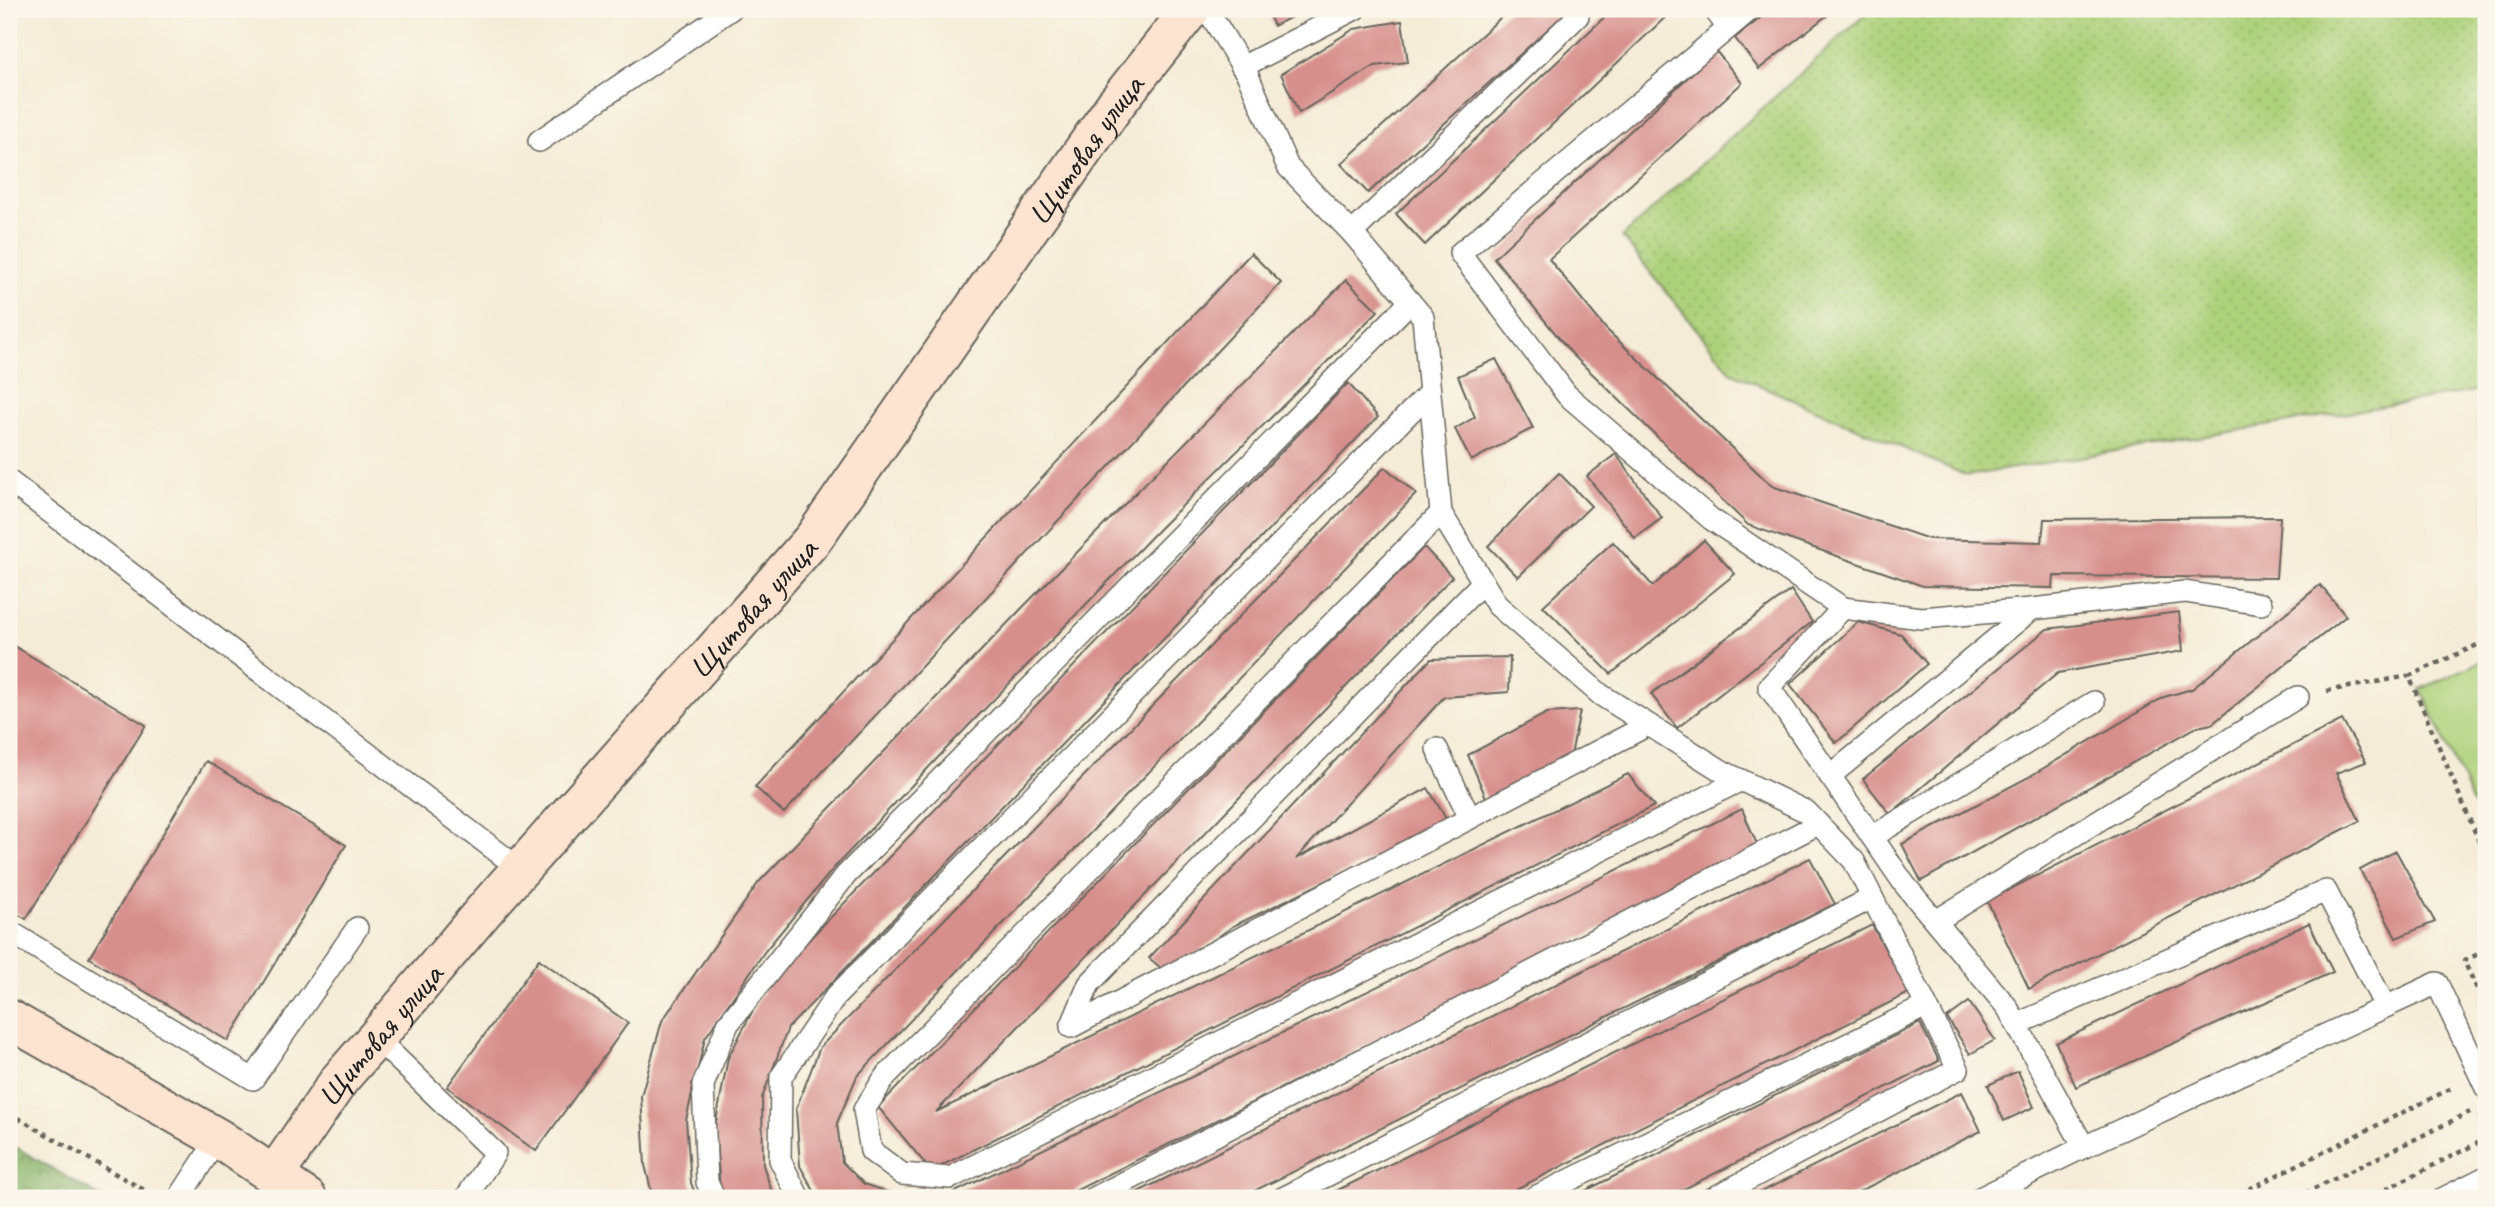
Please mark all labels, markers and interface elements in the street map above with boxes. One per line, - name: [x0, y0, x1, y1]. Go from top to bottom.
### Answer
- street label: Щитовая улица: [1019, 64, 1155, 232]
- street label: Щитовая улица: [680, 527, 828, 687]
- street label: Щитовая улица: [308, 953, 454, 1114]

